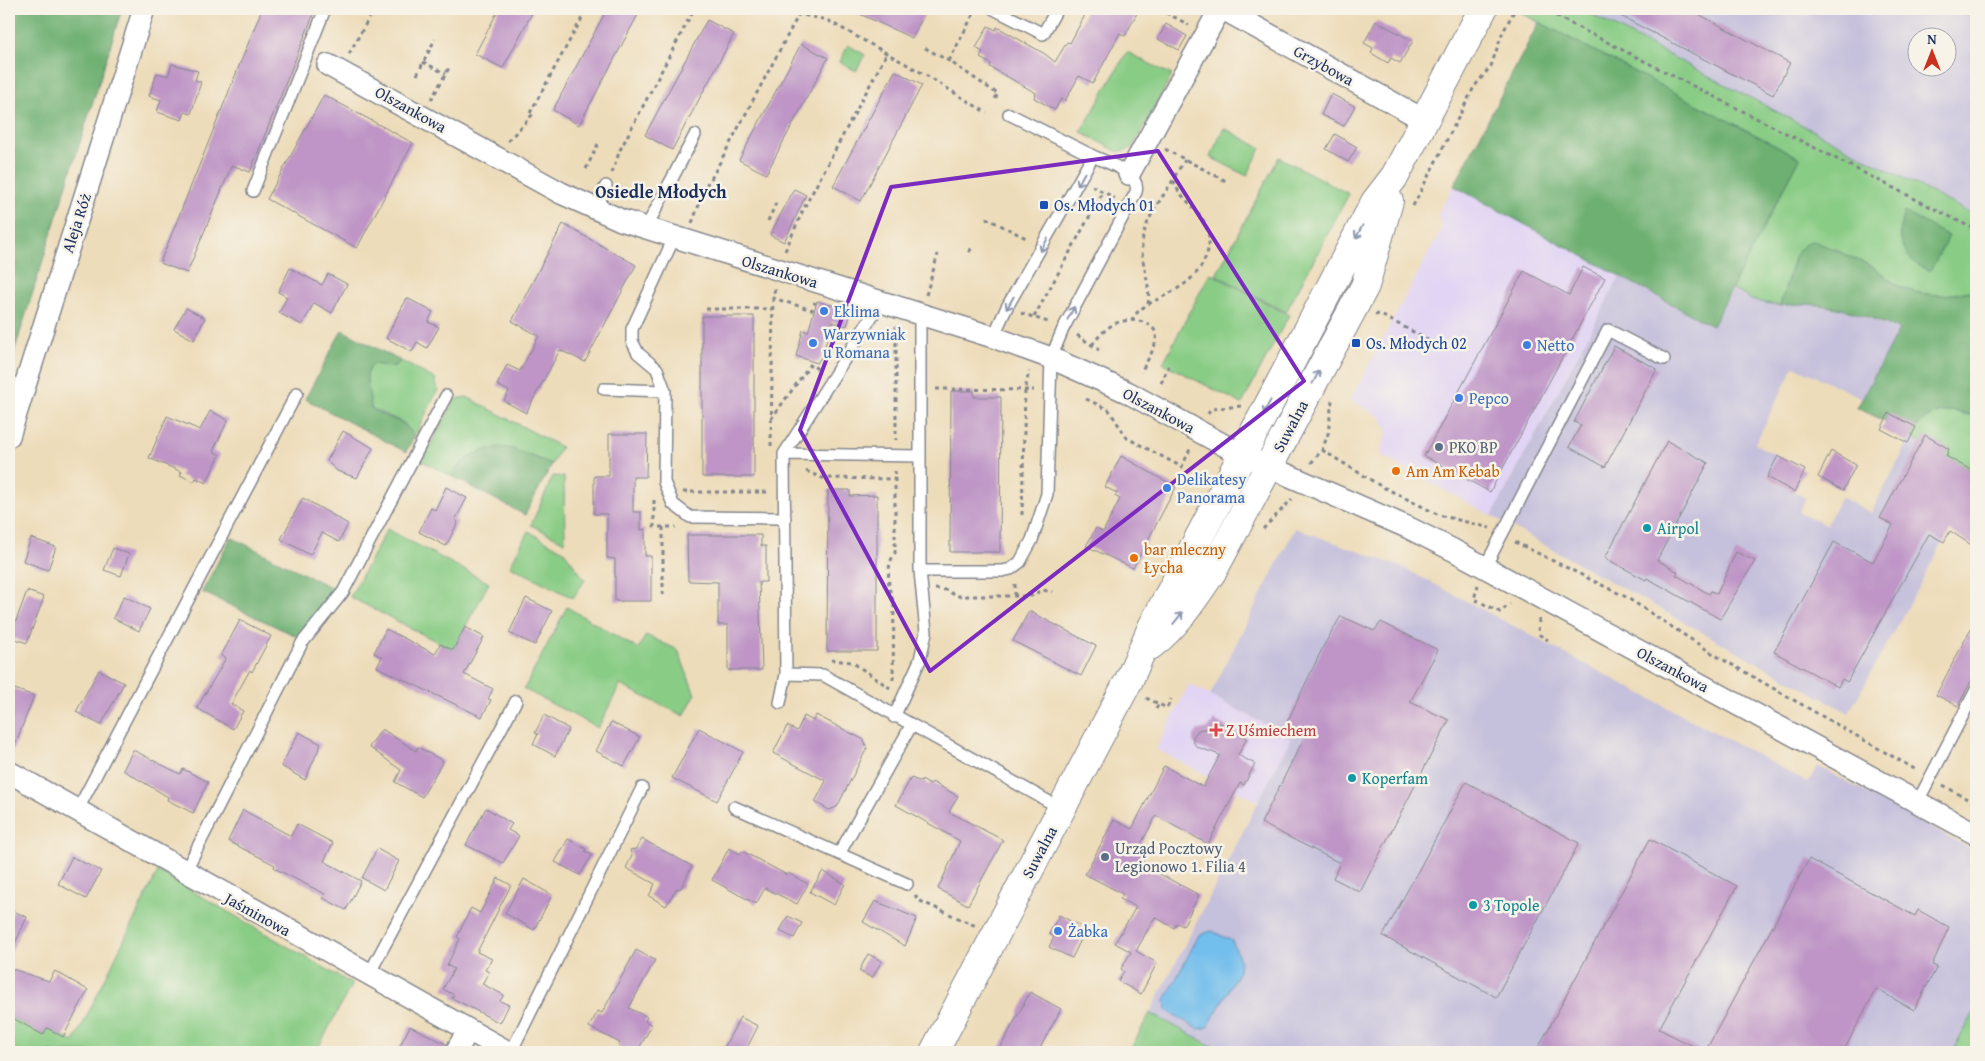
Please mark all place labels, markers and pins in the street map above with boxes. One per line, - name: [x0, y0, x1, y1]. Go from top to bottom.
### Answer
- place label: Os. Młodych 01: [1054, 193, 1155, 217]
- marker: Os. Młodych 01: [1038, 199, 1050, 211]
- place label: Eklima: [834, 299, 880, 323]
- marker: Eklima: [818, 305, 830, 317]
- place label: Warzywniak u Romana: [823, 322, 907, 364]
- place label: Os. Młodych 02: [1366, 331, 1467, 355]
- place label: Netto: [1537, 333, 1574, 357]
- marker: Warzywniak u Romana: [807, 337, 819, 349]
- marker: Os. Młodych 02: [1350, 337, 1362, 349]
- marker: Netto: [1521, 339, 1533, 351]
- place label: Pepco: [1469, 386, 1509, 410]
- marker: Pepco: [1453, 392, 1465, 404]
- place label: PKO BP: [1449, 435, 1498, 459]
- marker: PKO BP: [1433, 441, 1445, 453]
- place label: Am Am Kebab: [1406, 459, 1500, 483]
- marker: Am Am Kebab: [1390, 465, 1402, 477]
- place label: Delikatesy Panorama: [1177, 467, 1246, 509]
- marker: Delikatesy Panorama: [1161, 482, 1173, 494]
- place label: Airpol: [1657, 516, 1700, 540]
- marker: Airpol: [1641, 522, 1653, 534]
- place label: bar mleczny Łycha: [1144, 537, 1226, 579]
- marker: bar mleczny Łycha: [1128, 552, 1140, 564]
- place label: Z Uśmiechem: [1226, 718, 1316, 742]
- marker: Z Uśmiechem: [1210, 724, 1222, 736]
- place label: Koperfam: [1362, 766, 1428, 790]
- marker: Koperfam: [1346, 772, 1358, 784]
- place label: Urząd Pocztowy Legionowo 1. Filia 4: [1115, 836, 1246, 878]
- marker: Urząd Pocztowy Legionowo 1. Filia 4: [1099, 851, 1111, 863]
- place label: 3 Topole: [1483, 893, 1540, 917]
- marker: 3 Topole: [1467, 899, 1479, 911]
- place label: Żabka: [1068, 919, 1108, 943]
- marker: Żabka: [1052, 925, 1064, 937]

